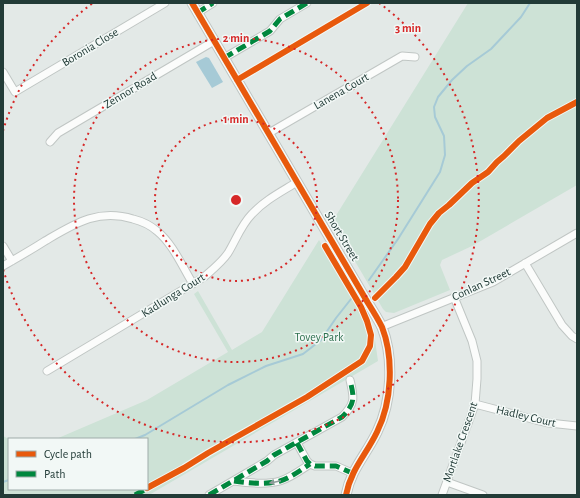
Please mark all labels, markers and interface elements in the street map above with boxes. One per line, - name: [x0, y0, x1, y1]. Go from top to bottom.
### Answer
- text: 3 min: [395, 22, 421, 34]
- street label: Boronia Close: [60, 26, 120, 68]
- text: 2 min: [223, 32, 249, 44]
- street label: Zennor Road: [101, 70, 159, 110]
- street label: Lanena Court: [311, 70, 371, 112]
- text: 1 min: [223, 113, 249, 125]
- centre of rings: [229, 193, 243, 207]
- street label: Short Street: [323, 209, 362, 263]
- street label: Conlan Street: [450, 265, 512, 303]
- street label: Kadlunga Court: [139, 271, 207, 319]
- park label: Tovey Park: [294, 331, 344, 344]
- street label: Mortlake Crescent: [441, 400, 479, 484]
- street label: Hadley Court: [495, 403, 557, 430]
- legend: [8, 438, 148, 490]
- text: Cycle path: [44, 448, 92, 461]
- text: Path: [44, 468, 66, 480]
- one-way arrow: [269, 479, 282, 485]

